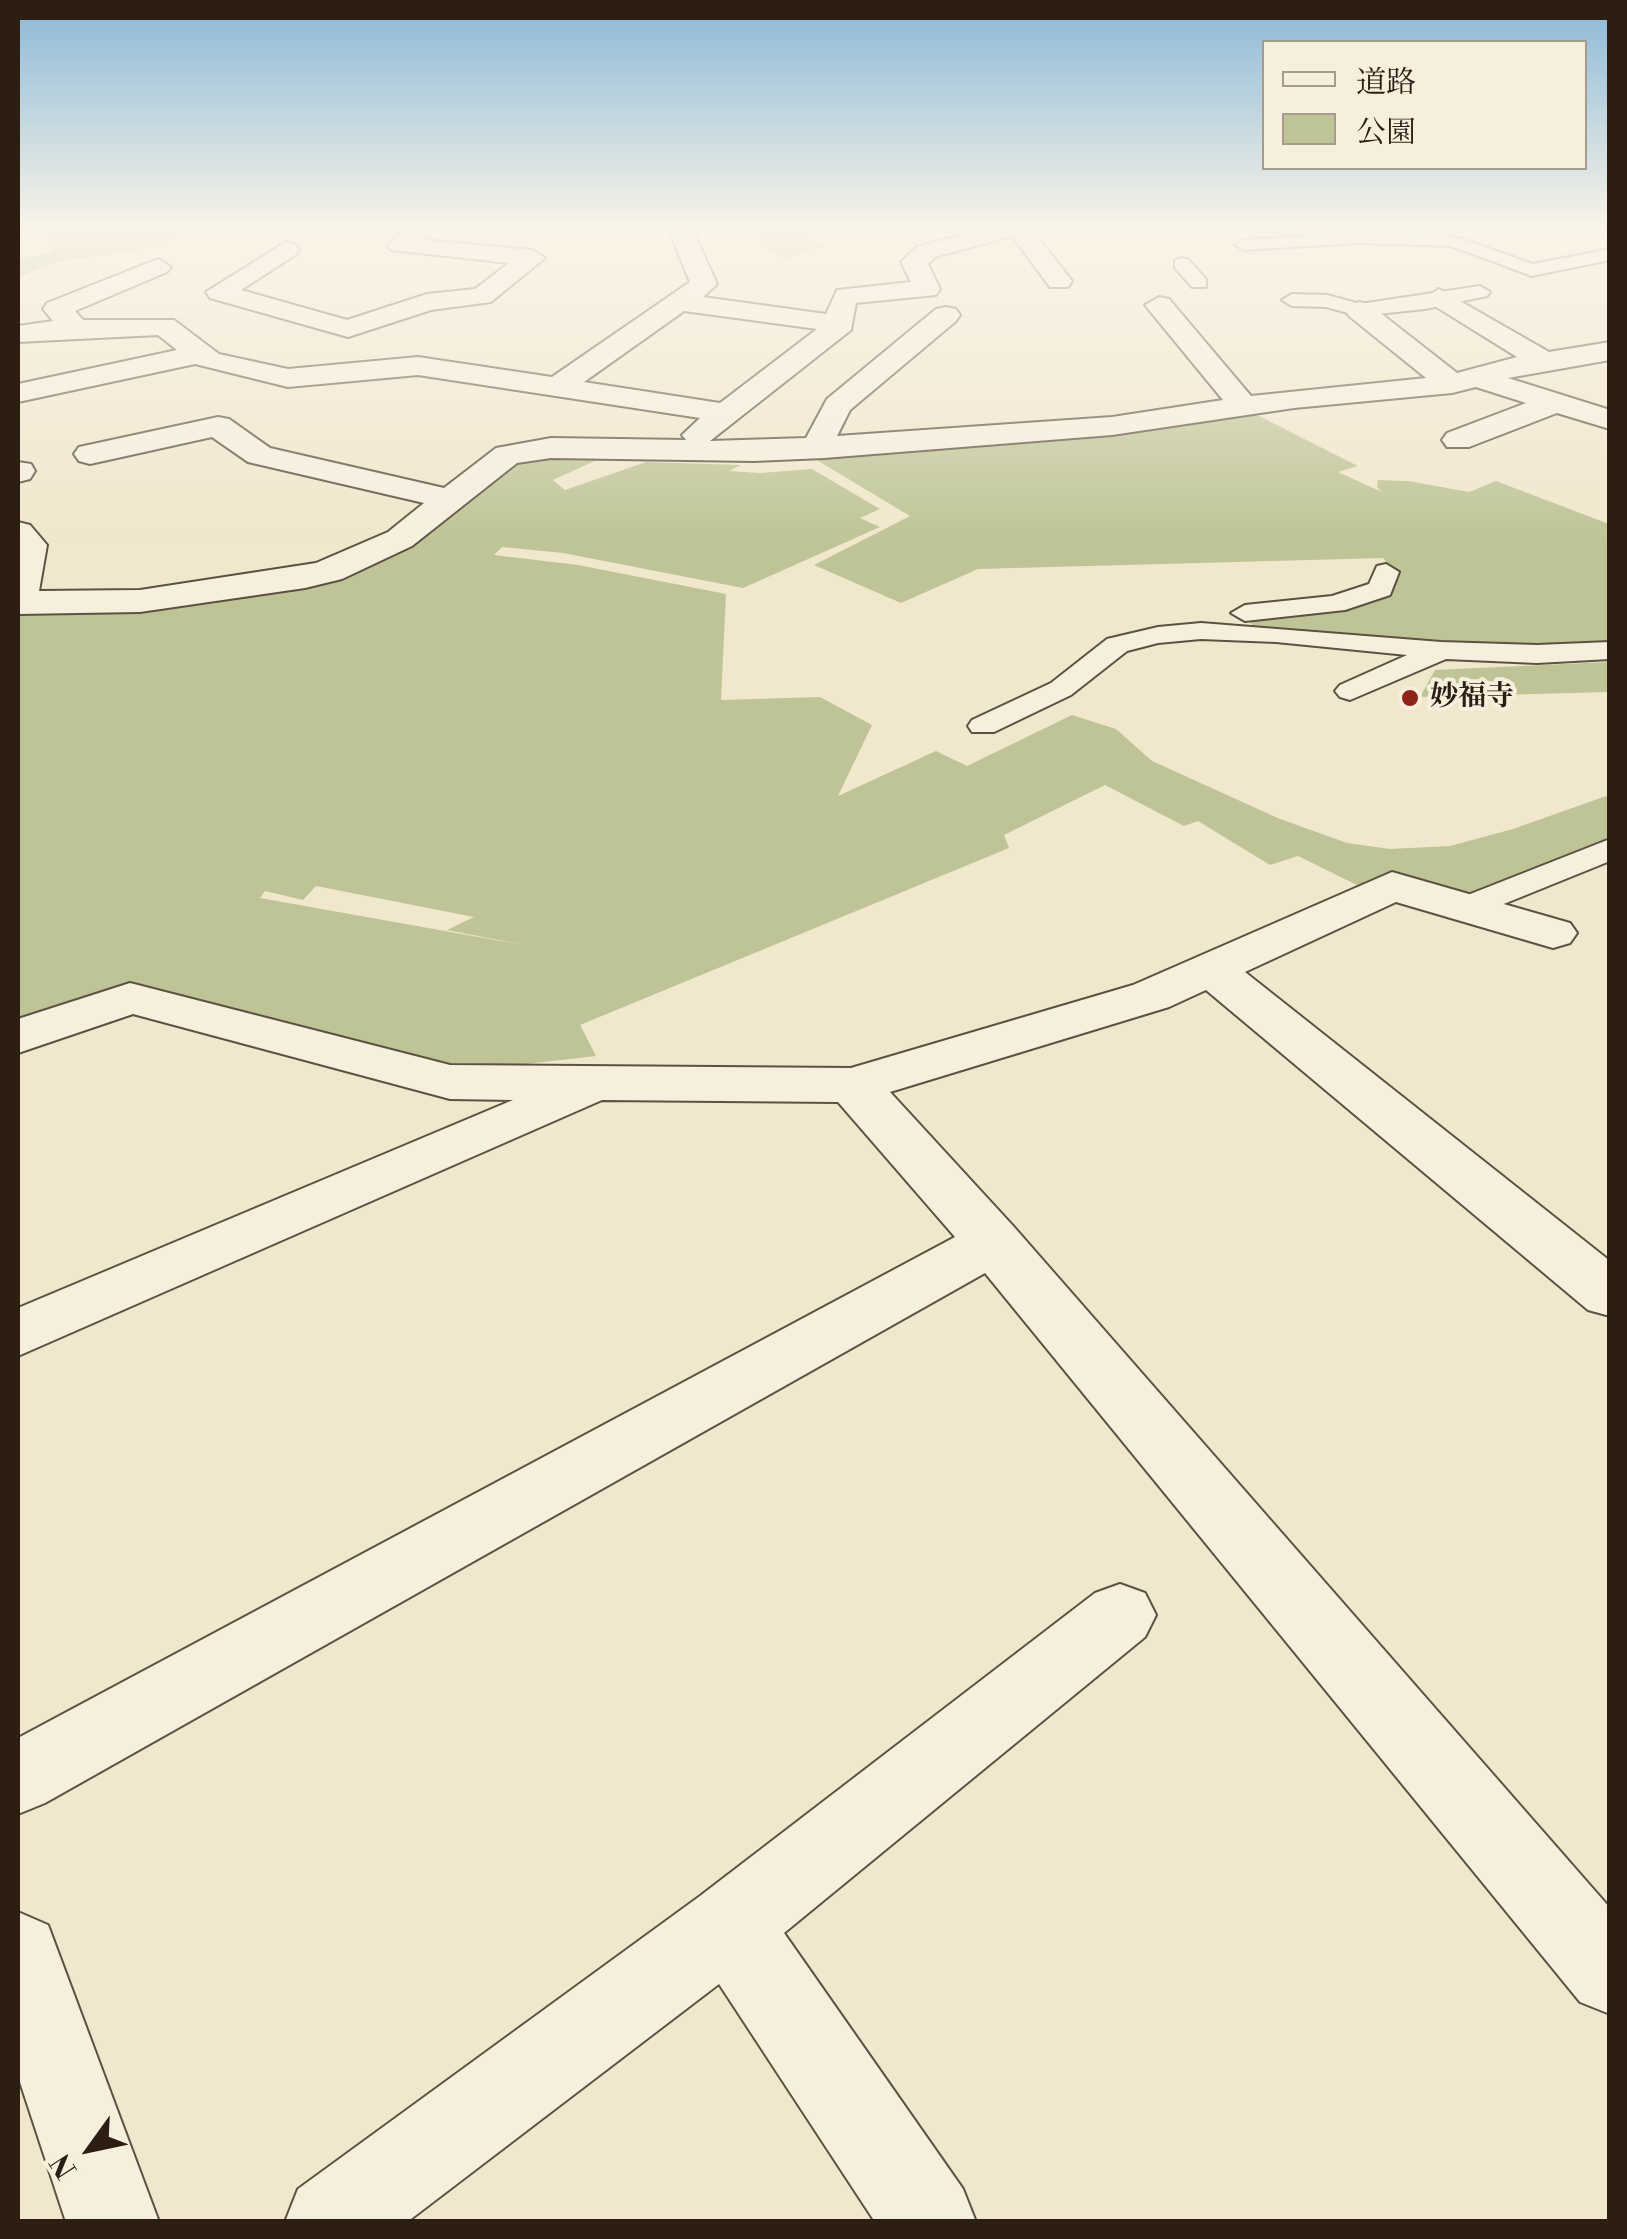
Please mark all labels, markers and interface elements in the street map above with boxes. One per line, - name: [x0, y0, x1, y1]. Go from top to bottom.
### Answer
- legend: [1262, 40, 1587, 170]
- text: 道路: [1356, 64, 1416, 102]
- text: 公園: [1356, 114, 1416, 152]
- place label: 妙福寺: [1430, 681, 1514, 715]
- marker: 妙福寺: [1399, 687, 1421, 709]
- north arrow: [40, 2099, 140, 2199]
- text: N: [44, 2147, 85, 2184]

